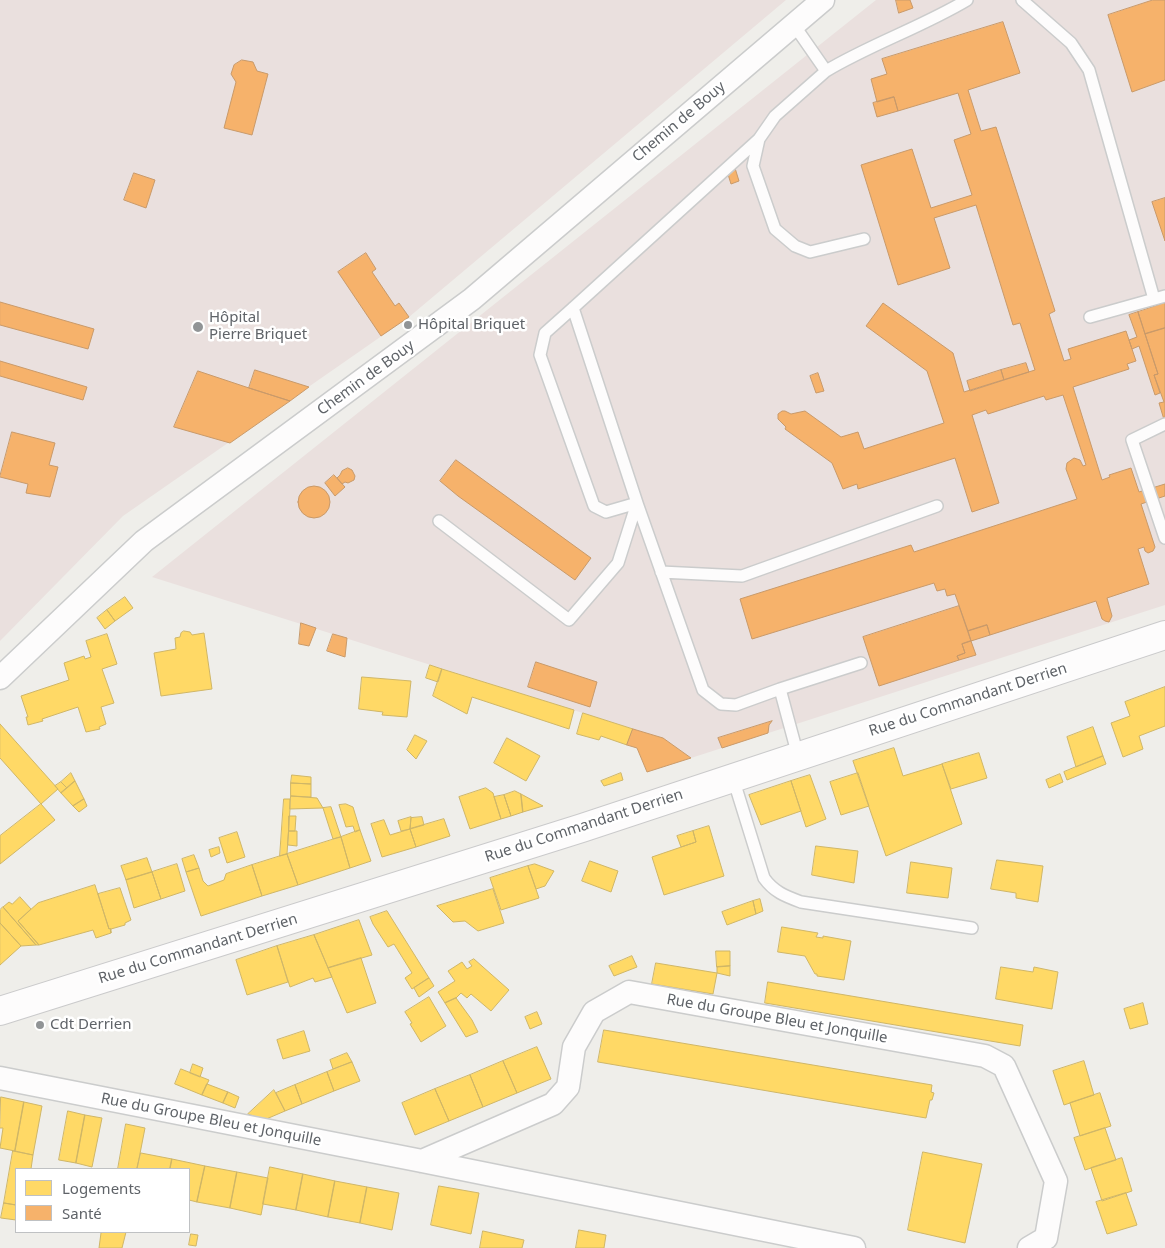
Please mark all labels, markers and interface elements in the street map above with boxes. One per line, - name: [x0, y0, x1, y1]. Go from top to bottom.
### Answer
- street label: Chemin de Bouy: [629, 78, 729, 166]
- place label: Hôpital Pierre Briquet: [209, 309, 307, 344]
- place label: Hôpital Briquet: [418, 316, 525, 334]
- marker: Hôpital Briquet: [402, 319, 414, 331]
- marker: Hôpital Pierre Briquet: [191, 320, 205, 334]
- street label: Chemin de Bouy: [314, 337, 418, 419]
- street label: Rue du Commandant Derrien: [867, 659, 1069, 741]
- street label: Rue du Commandant Derrien: [483, 785, 685, 867]
- street label: Rue du Commandant Derrien: [96, 910, 300, 988]
- street label: Rue du Groupe Bleu et Jonquille: [665, 991, 889, 1047]
- place label: Cdt Derrien: [50, 1016, 131, 1034]
- marker: Cdt Derrien: [34, 1019, 46, 1031]
- street label: Rue du Groupe Bleu et Jonquille: [99, 1090, 323, 1150]
- legend: [15, 1168, 190, 1233]
- text: Logements: [62, 1178, 141, 1198]
- text: Santé: [62, 1203, 102, 1223]

